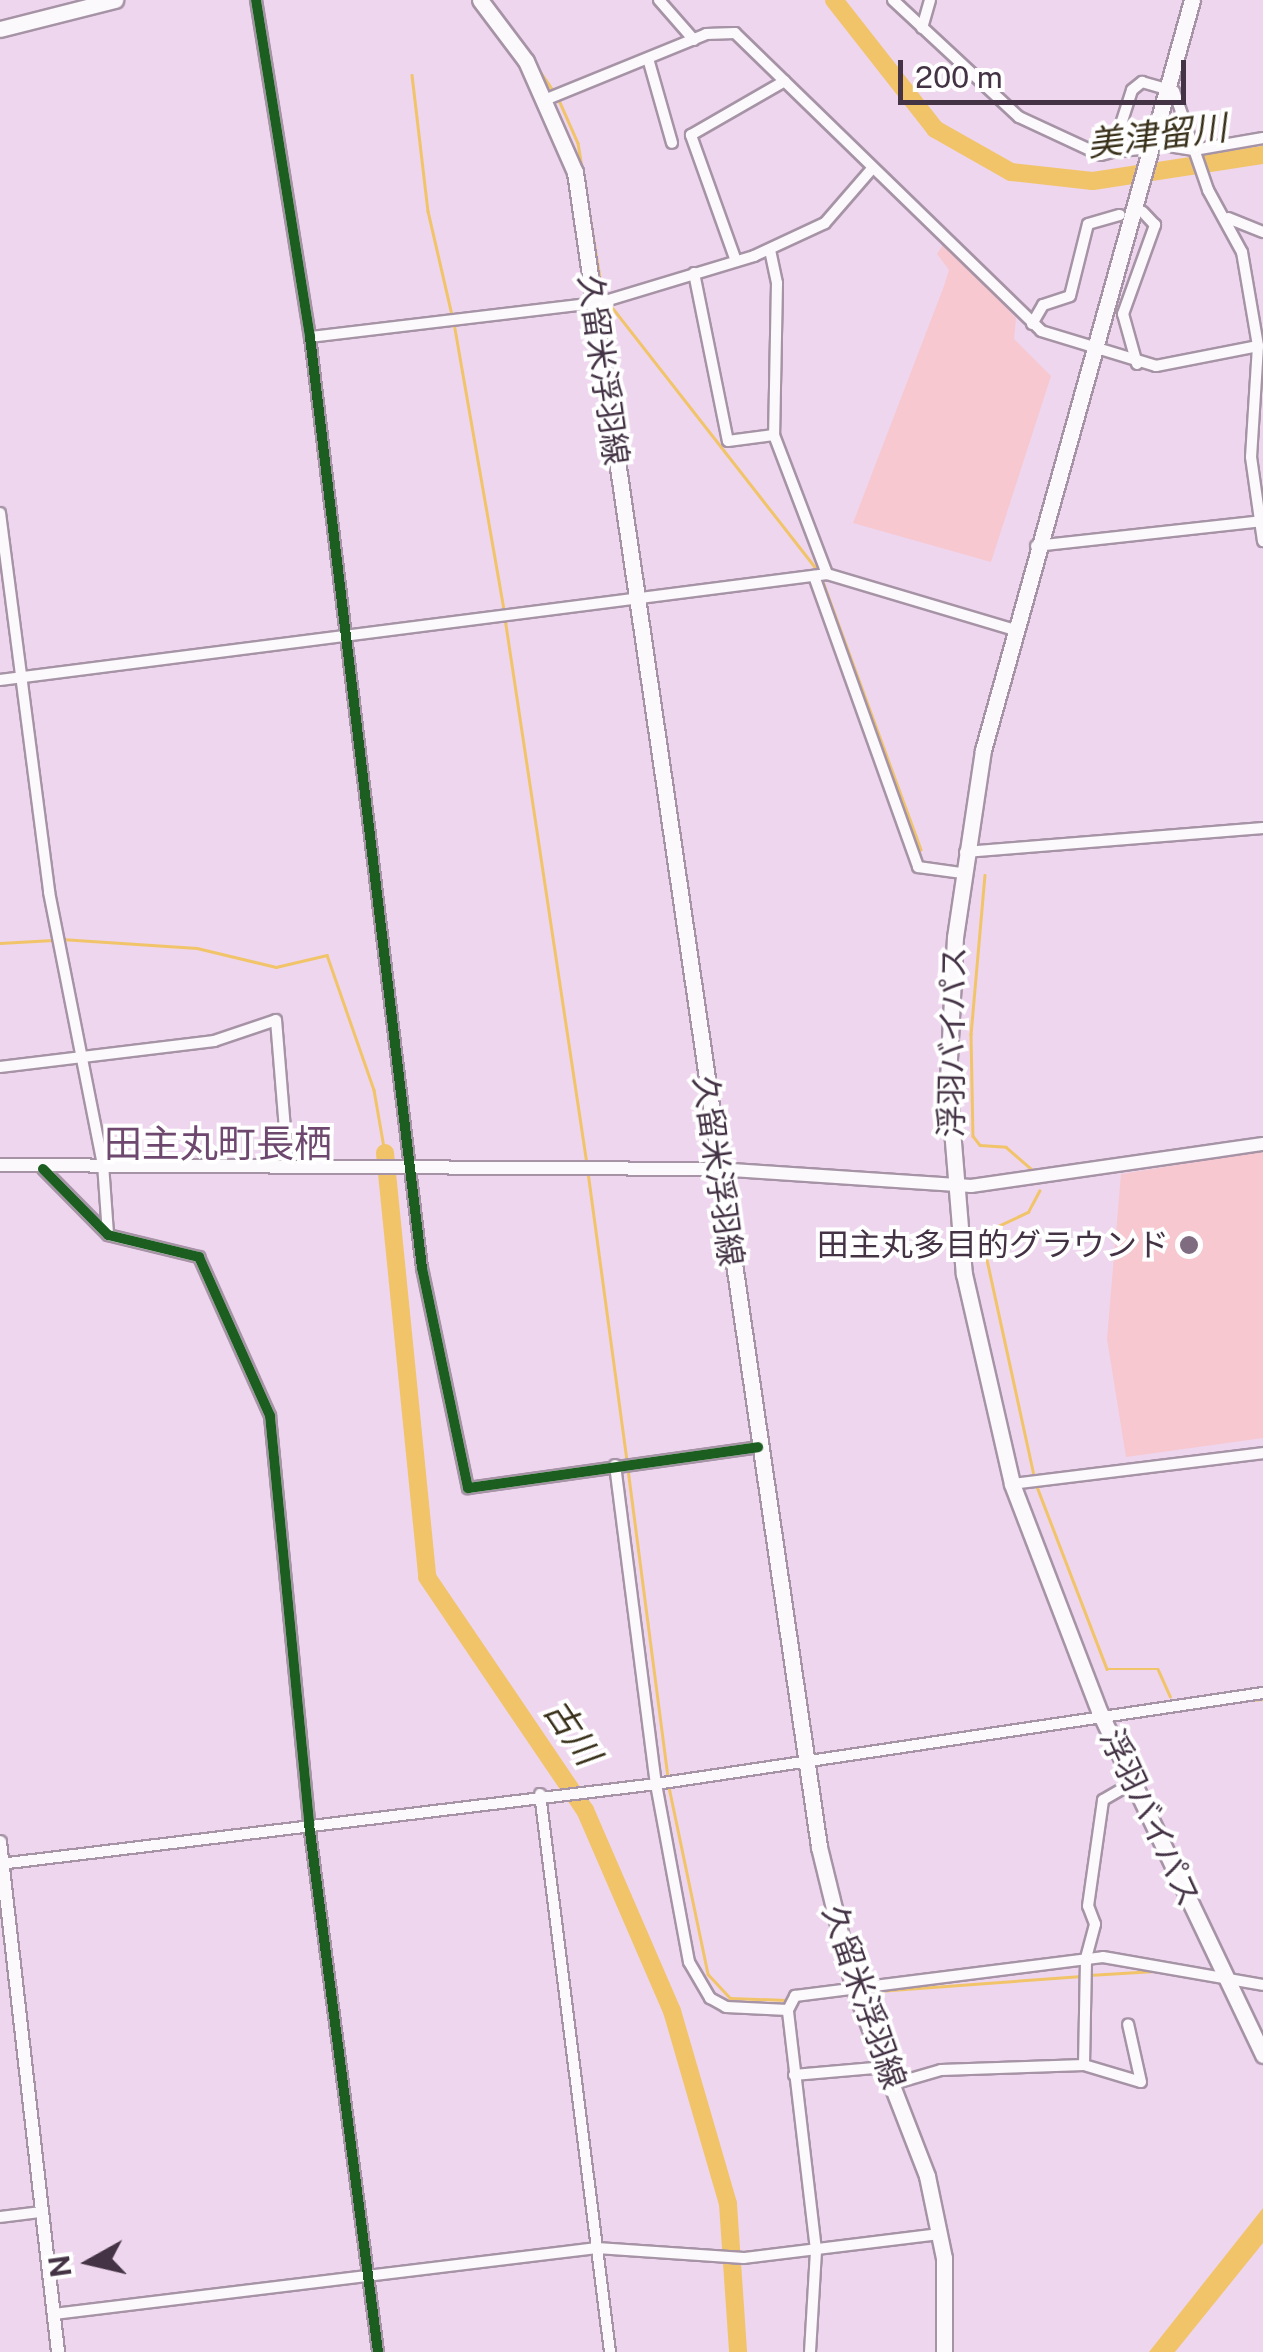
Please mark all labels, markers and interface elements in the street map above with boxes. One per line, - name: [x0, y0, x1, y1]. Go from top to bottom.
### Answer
- scale bar: [903, 40, 1190, 102]
- text: 200 m: [915, 59, 1003, 95]
- water label: 美津留川: [1085, 107, 1229, 165]
- street label: 久留米浮羽線: [571, 272, 635, 468]
- street label: 浮羽バイパス: [932, 946, 974, 1138]
- street label: 久留米浮羽線: [686, 1073, 750, 1269]
- district label: 田主丸町長栖: [104, 1121, 332, 1167]
- place label: 田主丸多目的グラウンド: [817, 1226, 1169, 1264]
- marker: 田主丸多目的グラウンド: [1178, 1234, 1200, 1256]
- water label: 古川: [535, 1691, 609, 1773]
- street label: 浮羽バイパス: [1092, 1723, 1208, 1913]
- street label: 久留米浮羽線: [815, 1900, 913, 2094]
- north arrow: [40, 2212, 140, 2312]
- text: N: [42, 2253, 78, 2279]

